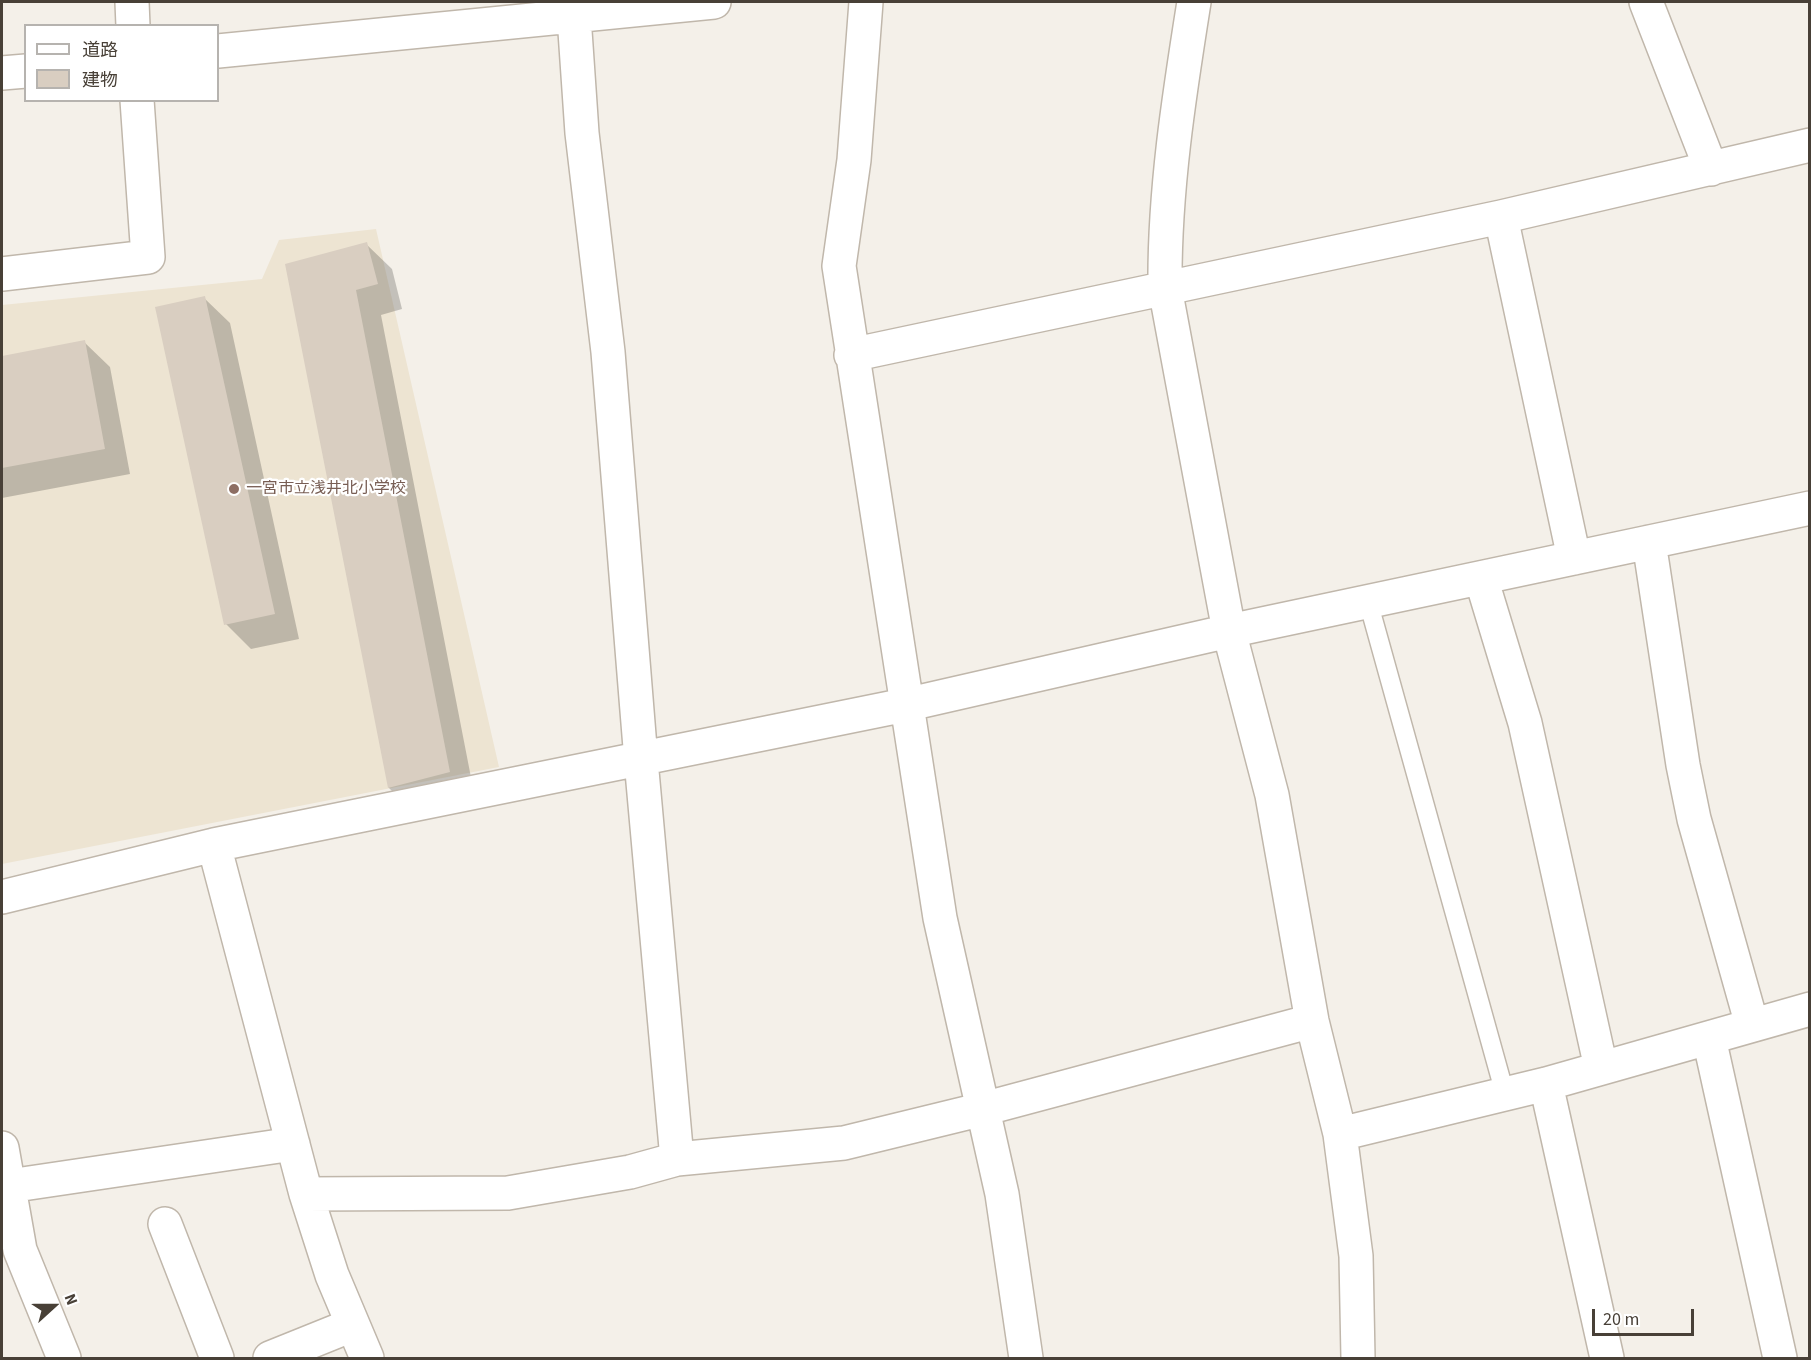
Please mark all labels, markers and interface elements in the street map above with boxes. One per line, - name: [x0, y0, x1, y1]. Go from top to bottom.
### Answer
- legend: [24, 24, 219, 102]
- text: 道路: [82, 38, 118, 63]
- text: 建物: [82, 68, 118, 93]
- place label: 一宮市立浅井北小学校: [246, 479, 406, 499]
- marker: 一宮市立浅井北小学校: [227, 482, 241, 496]
- north arrow: [24, 1276, 84, 1336]
- text: N: [59, 1291, 83, 1308]
- scale bar: [1595, 1297, 1697, 1335]
- text: 20 m: [1603, 1307, 1639, 1332]

